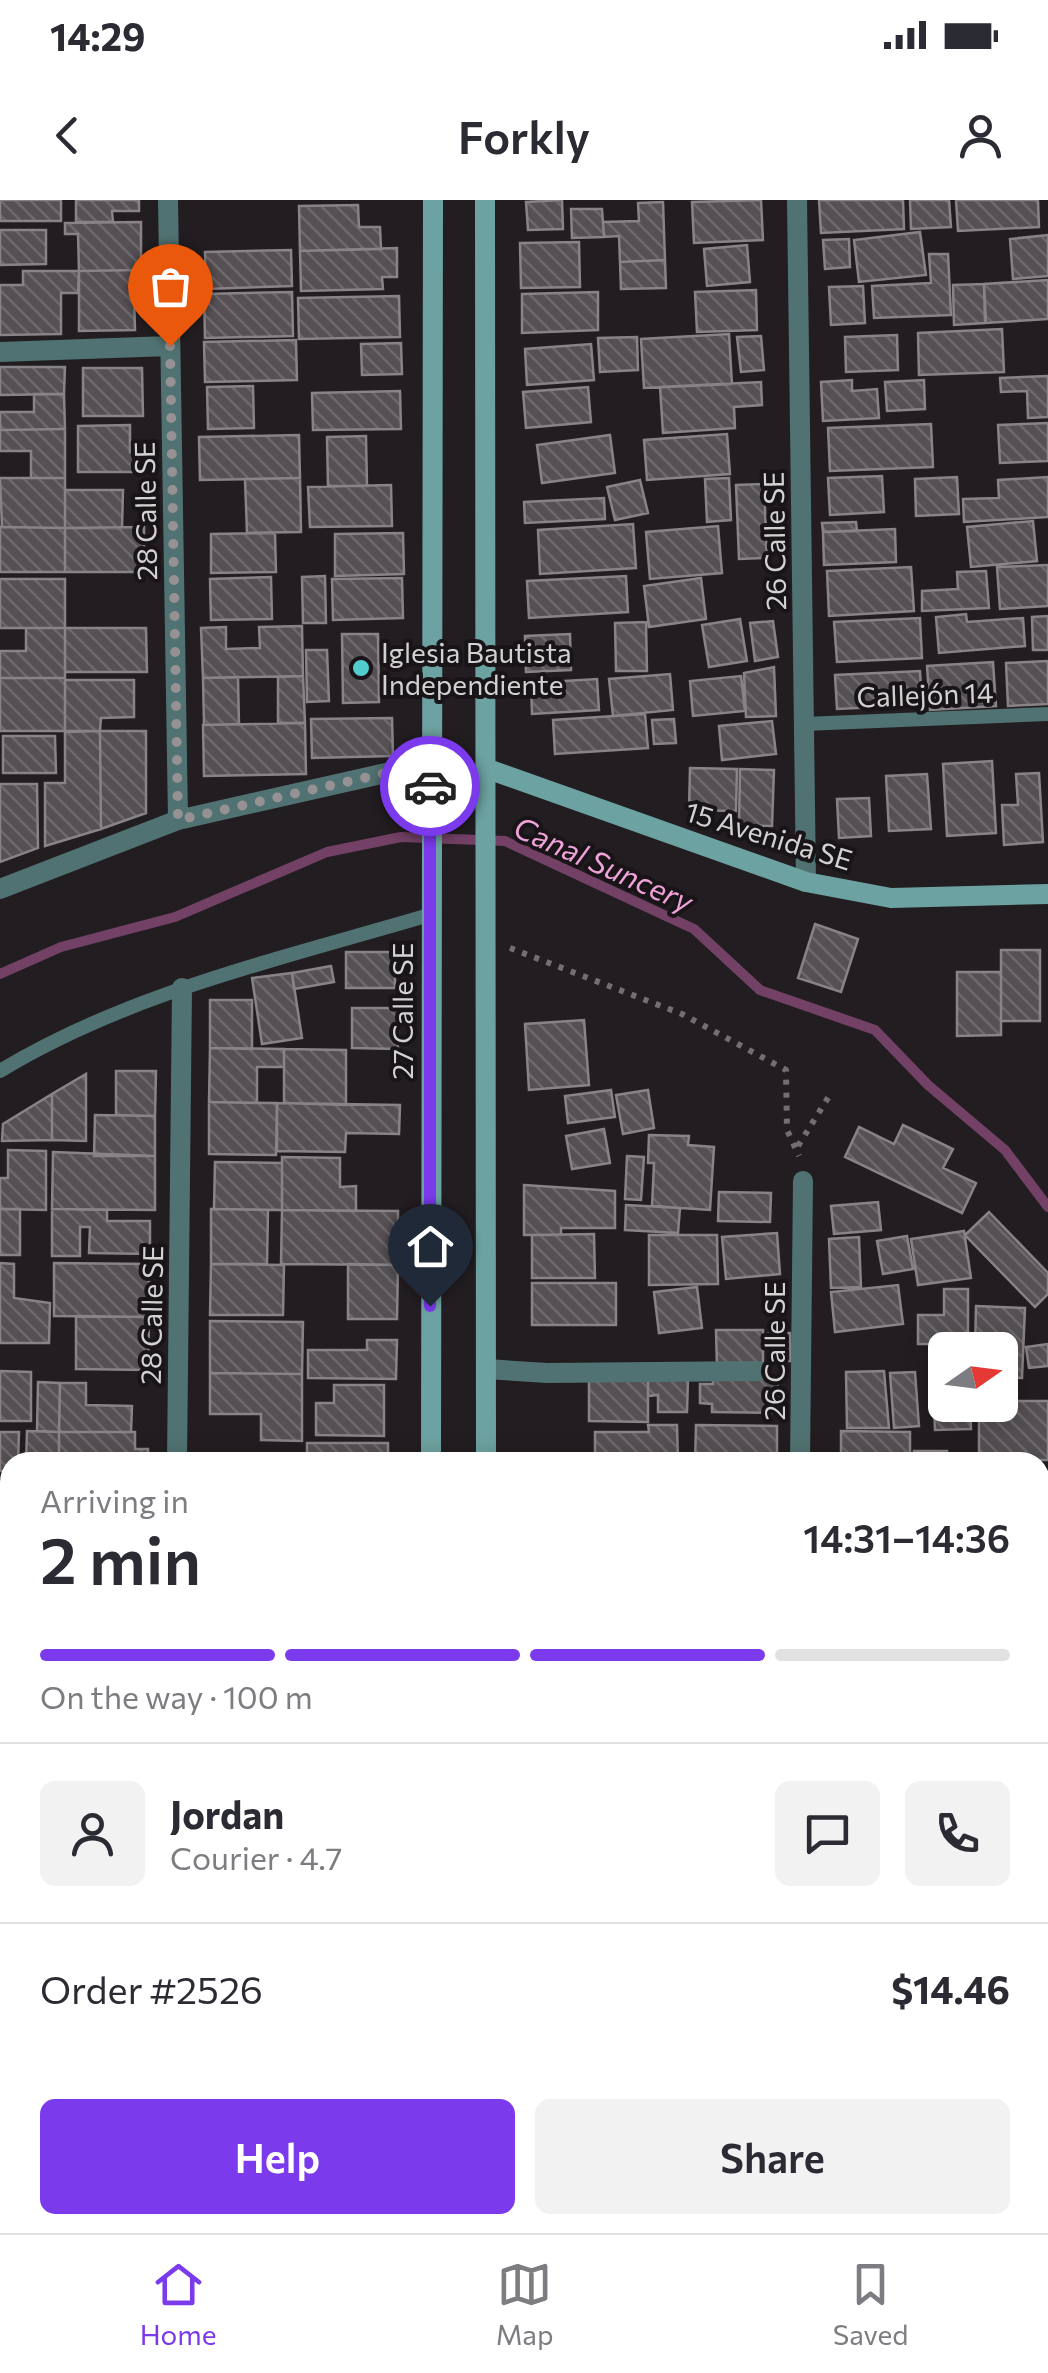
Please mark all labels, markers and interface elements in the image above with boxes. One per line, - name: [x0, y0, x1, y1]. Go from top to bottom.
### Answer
- text: 14:29: [50, 12, 145, 59]
- icon: back: [40, 108, 95, 163]
- text: Forkly: [458, 108, 590, 163]
- icon: person: [953, 108, 1008, 163]
- pin: [128, 244, 213, 347]
- icon: bag: [143, 259, 198, 314]
- street label: 28 Calle SE: [127, 441, 163, 581]
- street label: 26 Calle SE: [756, 471, 792, 611]
- place label: Iglesia Bautista Independiente: [381, 635, 572, 701]
- marker: Iglesia Bautista Independiente: [350, 657, 372, 679]
- street label: Callejón 14: [856, 675, 994, 713]
- courier: [380, 736, 480, 836]
- icon: car: [403, 759, 458, 814]
- street label: 15 Avenida SE: [681, 793, 857, 877]
- water label: Canal Suncery: [509, 807, 701, 920]
- street label: 27 Calle SE: [385, 943, 419, 1079]
- pin: [388, 1204, 473, 1307]
- icon: home: [403, 1219, 458, 1274]
- street label: 28 Calle SE: [133, 1245, 169, 1385]
- street label: 26 Calle SE: [757, 1281, 791, 1421]
- north arrow: [928, 1332, 1018, 1422]
- map controls: [928, 1332, 1018, 1422]
- text: Arriving in: [40, 1480, 189, 1520]
- text: 14:31–14:36: [803, 1514, 1010, 1561]
- text: 2 min: [40, 1518, 201, 1597]
- text: On the way · 100 m: [40, 1676, 313, 1716]
- button: person: [40, 1781, 145, 1886]
- button: chat: [775, 1781, 880, 1886]
- button: phone: [905, 1781, 1010, 1886]
- text: Jordan: [170, 1790, 284, 1837]
- text: Courier · 4.7: [170, 1837, 343, 1877]
- text: Order #2526: [40, 1965, 263, 2012]
- text: $14.46: [891, 1965, 1010, 2012]
- button: Help: [40, 2099, 515, 2214]
- button: Share: [535, 2099, 1010, 2214]
- tab: Home: [140, 2257, 217, 2351]
- tab: Map: [496, 2257, 554, 2351]
- tab: Saved: [833, 2257, 908, 2351]

